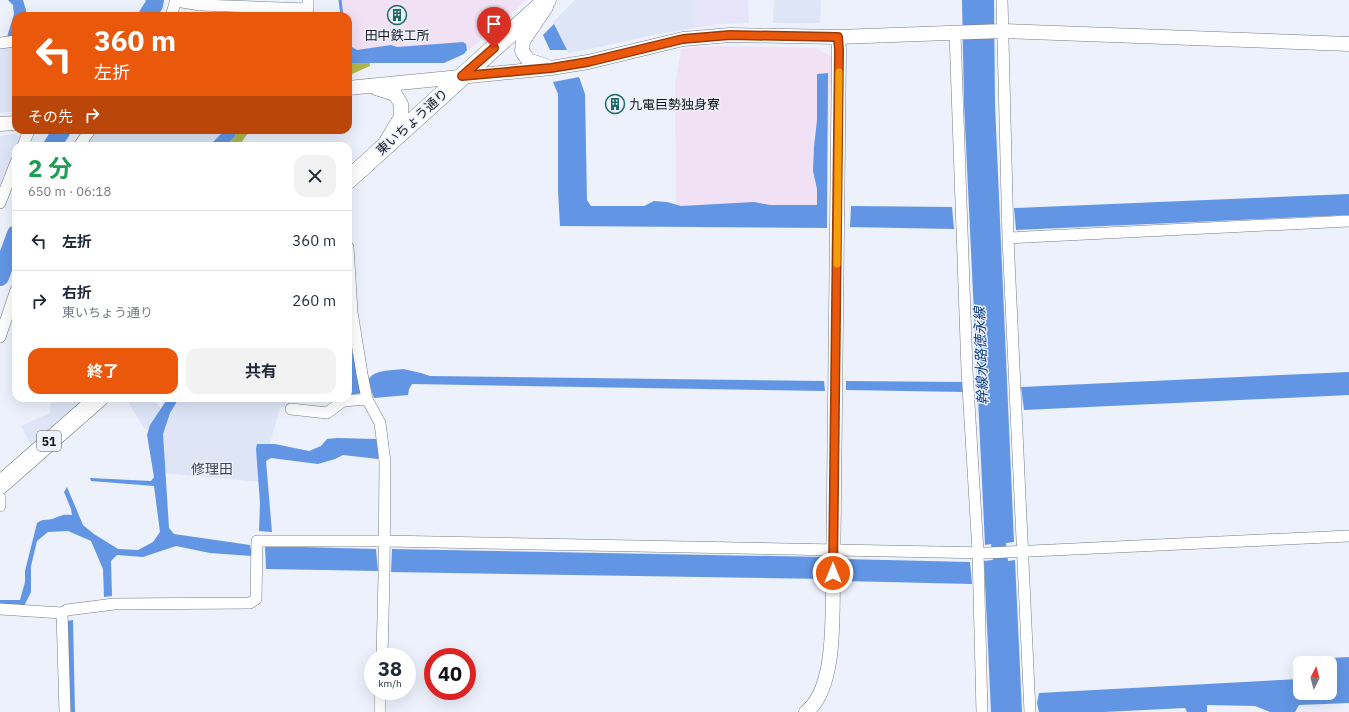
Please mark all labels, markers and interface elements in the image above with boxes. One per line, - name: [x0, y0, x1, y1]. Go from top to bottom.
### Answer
- building icon: 田中鉄工所: [386, 4, 408, 26]
- pin: [477, 7.0, 511, 48]
- icon: arrive: [483, 13, 505, 35]
- text: 360 m: [94, 22, 176, 59]
- place label: 田中鉄工所: [364, 27, 430, 44]
- icon: left: [28, 28, 80, 80]
- text: 左折: [94, 61, 130, 84]
- street label: 東いちょう通り: [372, 85, 452, 159]
- building icon: 九電巨勢独身寮: [604, 93, 626, 115]
- place label: 九電巨勢独身寮: [629, 96, 720, 113]
- icon: right: [81, 104, 103, 126]
- text: その先: [28, 107, 73, 126]
- text: 2 分: [28, 152, 72, 184]
- button: close: [294, 155, 336, 197]
- text: 650 m · 06:18: [28, 183, 111, 200]
- icon: left: [28, 230, 50, 252]
- text: 360 m: [292, 231, 336, 250]
- text: 左折: [62, 232, 92, 251]
- text: 右折: [62, 283, 92, 302]
- icon: right: [28, 290, 50, 312]
- text: 260 m: [292, 291, 336, 310]
- text: 東いちょう通り: [62, 304, 153, 321]
- water label: 幹線水路徳永線: [970, 305, 992, 405]
- button: 終了: [28, 348, 178, 394]
- button: 共有: [186, 348, 336, 394]
- road number: 51: [37, 431, 61, 451]
- district label: 修理田: [191, 460, 233, 478]
- position arrow: [812, 552, 854, 594]
- speed limit sign: 40: [424, 648, 476, 700]
- text: 38: [378, 655, 402, 682]
- north arrow: [1293, 656, 1337, 700]
- map controls: [1293, 656, 1337, 700]
- text: km/h: [378, 677, 402, 690]

